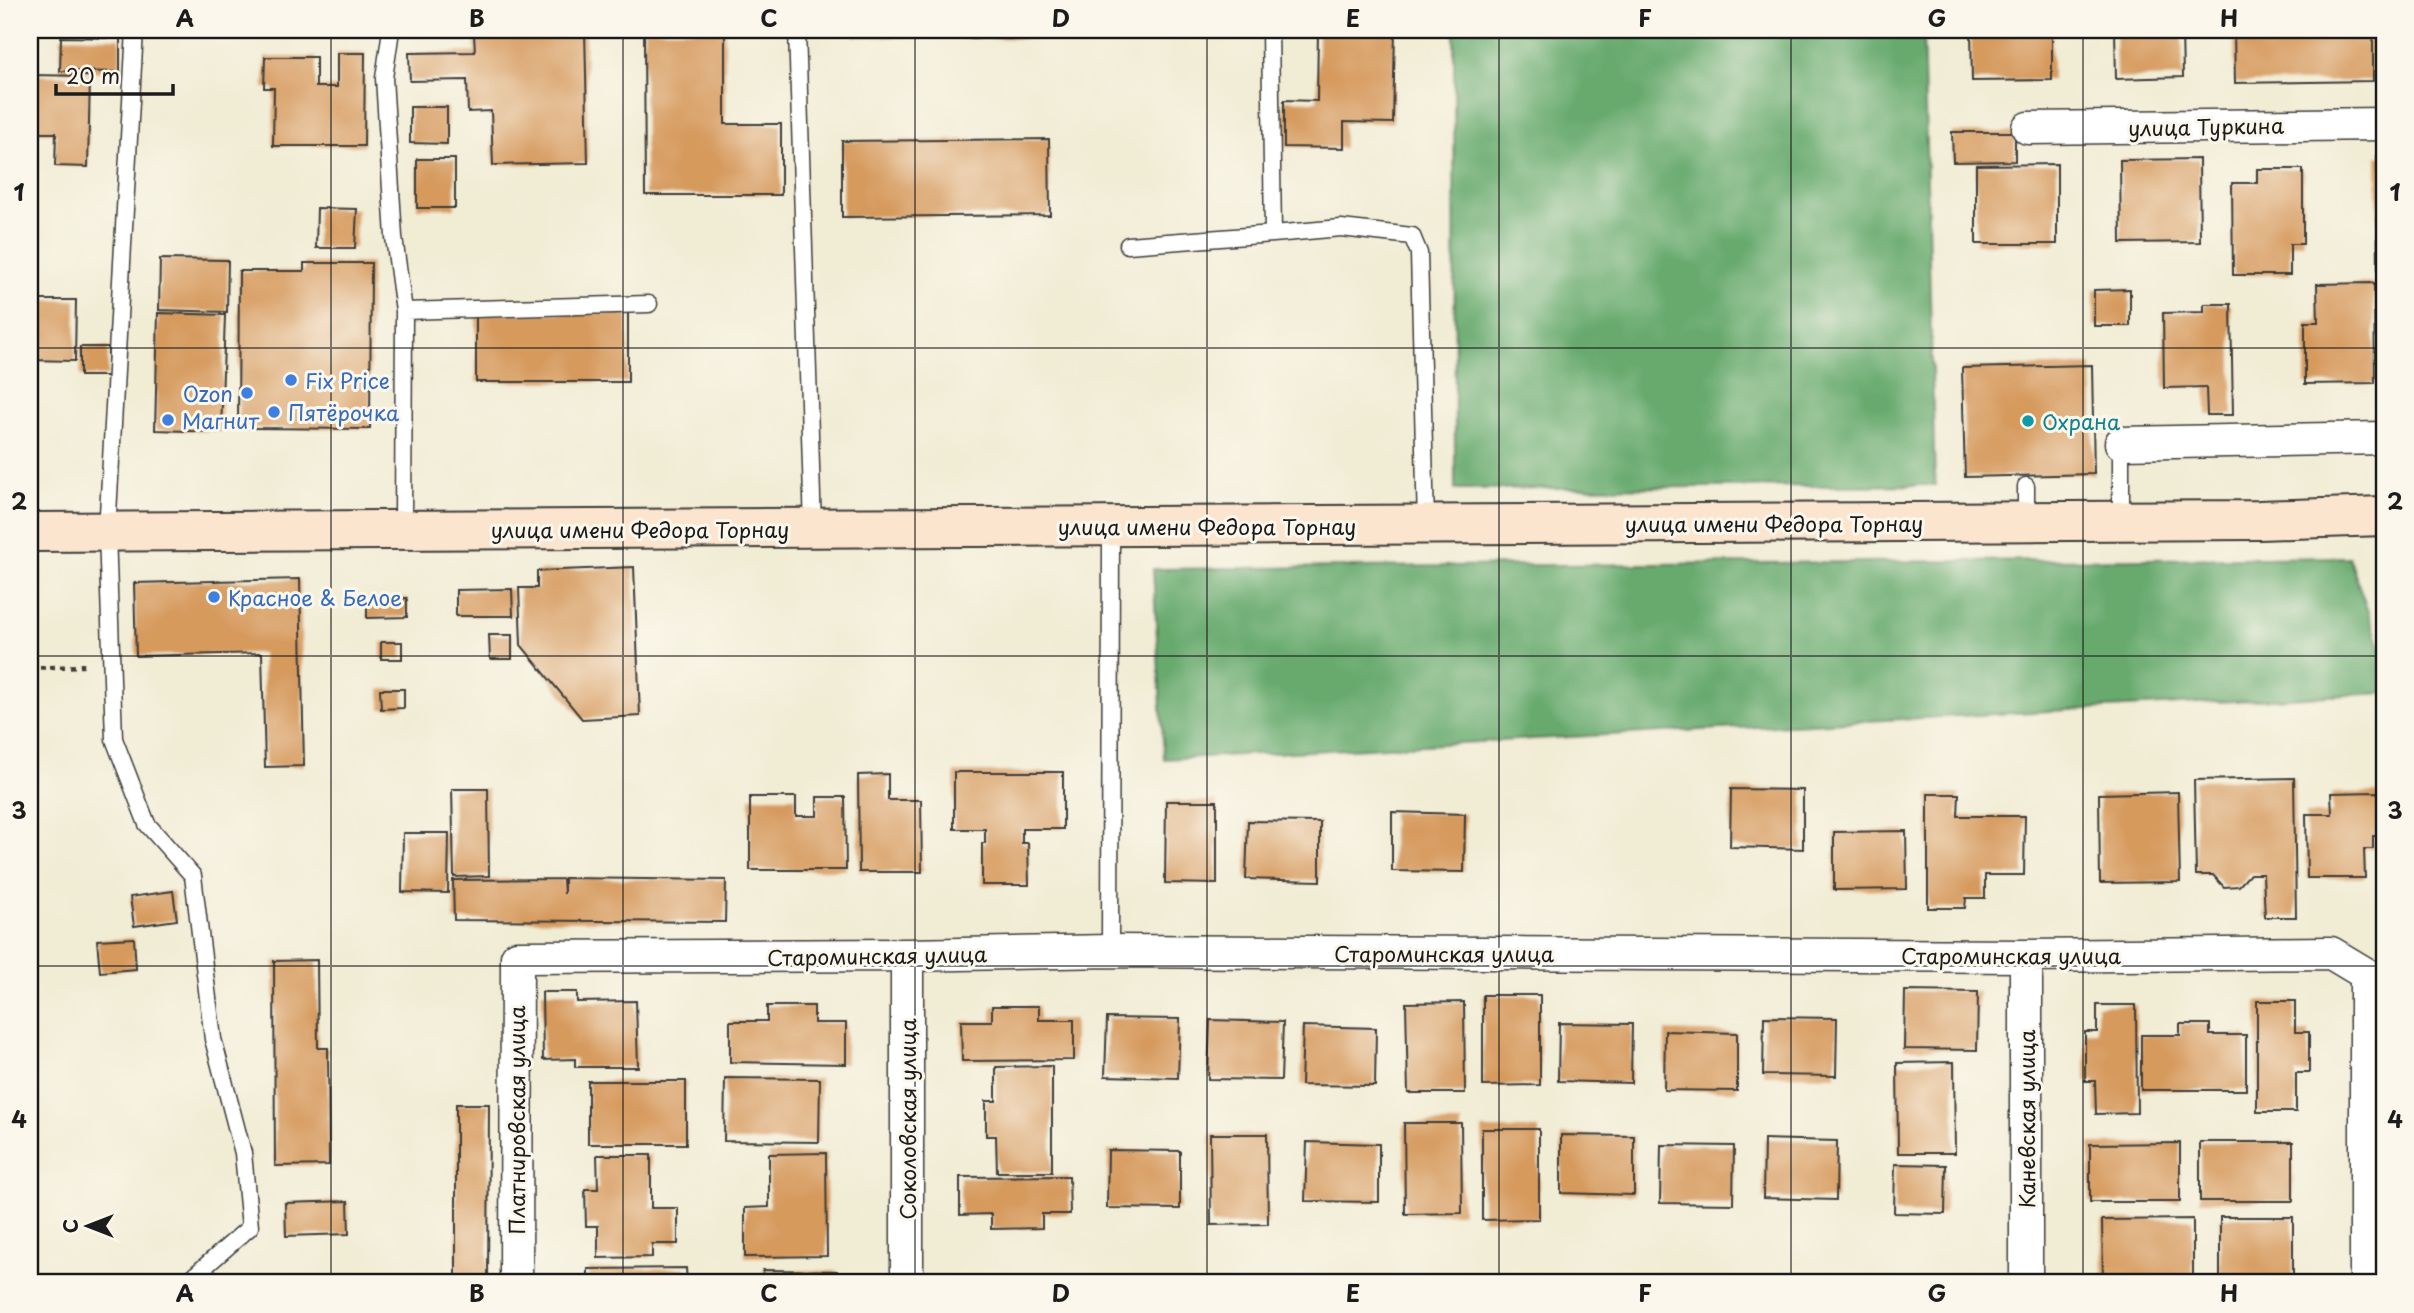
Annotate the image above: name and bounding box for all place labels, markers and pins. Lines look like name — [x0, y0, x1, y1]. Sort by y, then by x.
place label: Fix Price — [305, 364, 390, 396]
marker: Fix Price — [283, 372, 299, 388]
place label: Ozon — [183, 377, 233, 409]
marker: Ozon — [239, 385, 255, 401]
place label: Пятёрочка — [288, 396, 400, 428]
place label: Магнит — [182, 404, 259, 436]
marker: Пятёрочка — [266, 404, 282, 420]
place label: Охрана — [2042, 405, 2121, 437]
marker: Магнит — [160, 412, 176, 428]
marker: Охрана — [2020, 413, 2036, 429]
place label: Красное & Белое — [228, 581, 402, 613]
marker: Красное & Белое — [206, 589, 222, 605]

